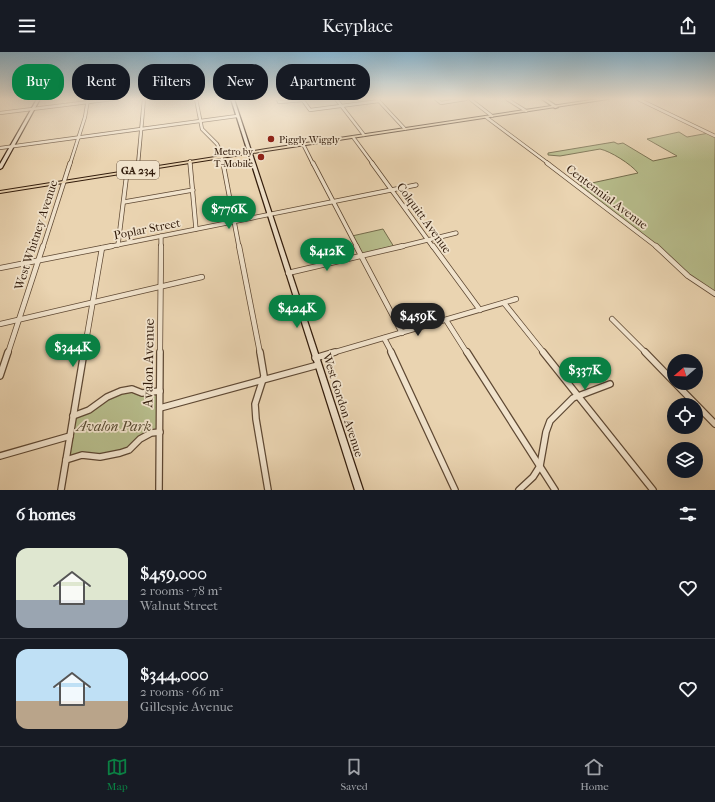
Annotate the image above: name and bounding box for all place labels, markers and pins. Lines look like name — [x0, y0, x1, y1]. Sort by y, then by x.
marker: Piggly Wiggly — [266, 134, 276, 144]
place label: Piggly Wiggly — [279, 134, 341, 146]
place label: Metro by T-Mobile — [214, 146, 254, 170]
marker: Metro by T-Mobile — [256, 152, 266, 162]
pin: $776K — [201, 196, 257, 230]
pin: $412K — [299, 238, 355, 272]
pin: $424K — [269, 295, 325, 329]
pin: $459K — [390, 303, 446, 337]
pin: $344K — [45, 334, 101, 368]
pin: $337K — [557, 357, 613, 391]

